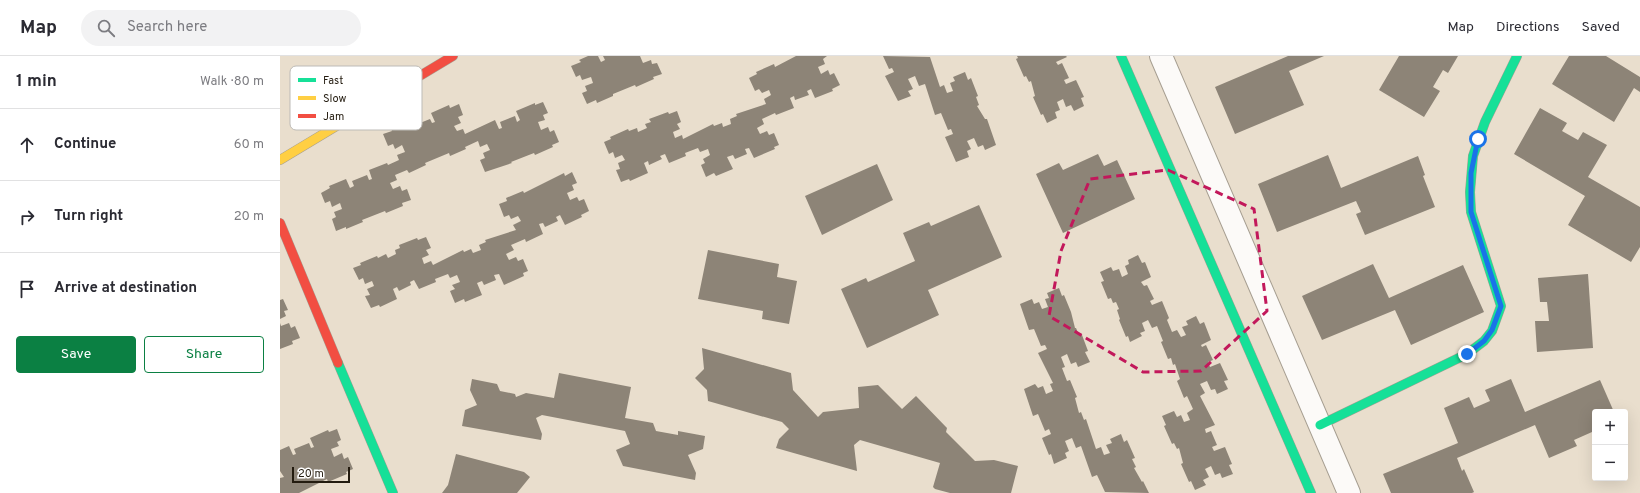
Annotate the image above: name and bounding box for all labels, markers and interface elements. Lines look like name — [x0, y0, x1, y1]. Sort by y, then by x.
search box — [81, 10, 361, 46]
text: Map — [20, 16, 57, 40]
icon: search — [95, 17, 117, 39]
text: Search here — [127, 18, 207, 37]
text: Map — [1448, 19, 1474, 36]
text: Directions — [1496, 19, 1560, 36]
text: Saved — [1582, 19, 1620, 36]
legend — [290, 66, 422, 130]
text: 1 min — [16, 71, 57, 93]
text: Walk · 80 m — [200, 74, 264, 90]
text: Fast — [323, 74, 343, 88]
text: Slow — [323, 92, 346, 106]
text: Jam — [323, 110, 344, 124]
route start — [1469, 130, 1487, 148]
icon: ahead — [16, 134, 38, 156]
text: Continue — [54, 135, 116, 154]
text: 60 m — [234, 137, 264, 153]
icon: right — [16, 206, 38, 228]
text: Turn right — [54, 207, 123, 226]
text: 20 m — [234, 209, 264, 225]
icon: arrive — [16, 278, 38, 300]
text: Arrive at destination — [54, 279, 197, 298]
button: Save — [16, 336, 136, 373]
button: Share — [144, 336, 264, 373]
route end — [1458, 345, 1476, 363]
map controls — [1592, 409, 1628, 481]
button: + — [1592, 409, 1628, 445]
button: − — [1592, 445, 1628, 481]
scale bar — [292, 465, 350, 484]
text: 20 m — [298, 467, 324, 481]

